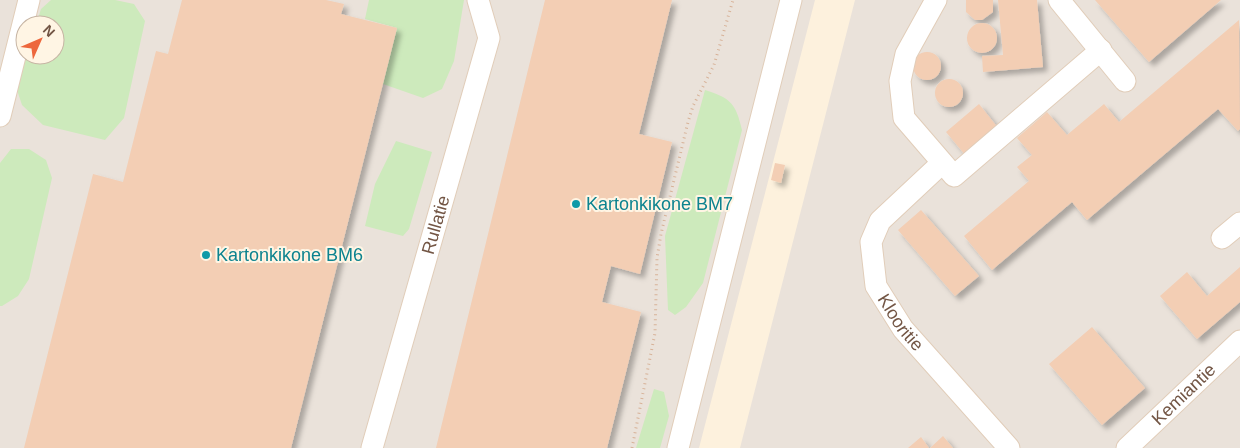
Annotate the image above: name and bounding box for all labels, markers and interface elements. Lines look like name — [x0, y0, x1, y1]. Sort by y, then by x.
north arrow — [15, 15, 65, 65]
text: N — [40, 22, 58, 40]
street label: Rullatie — [418, 193, 454, 257]
place label: Kartonkikone BM7 — [586, 194, 733, 214]
marker: Kartonkikone BM7 — [570, 198, 582, 210]
place label: Kartonkikone BM6 — [216, 245, 363, 265]
marker: Kartonkikone BM6 — [200, 249, 212, 261]
street label: Klooritie — [874, 290, 928, 355]
street label: Kemiantie — [1148, 360, 1220, 429]

